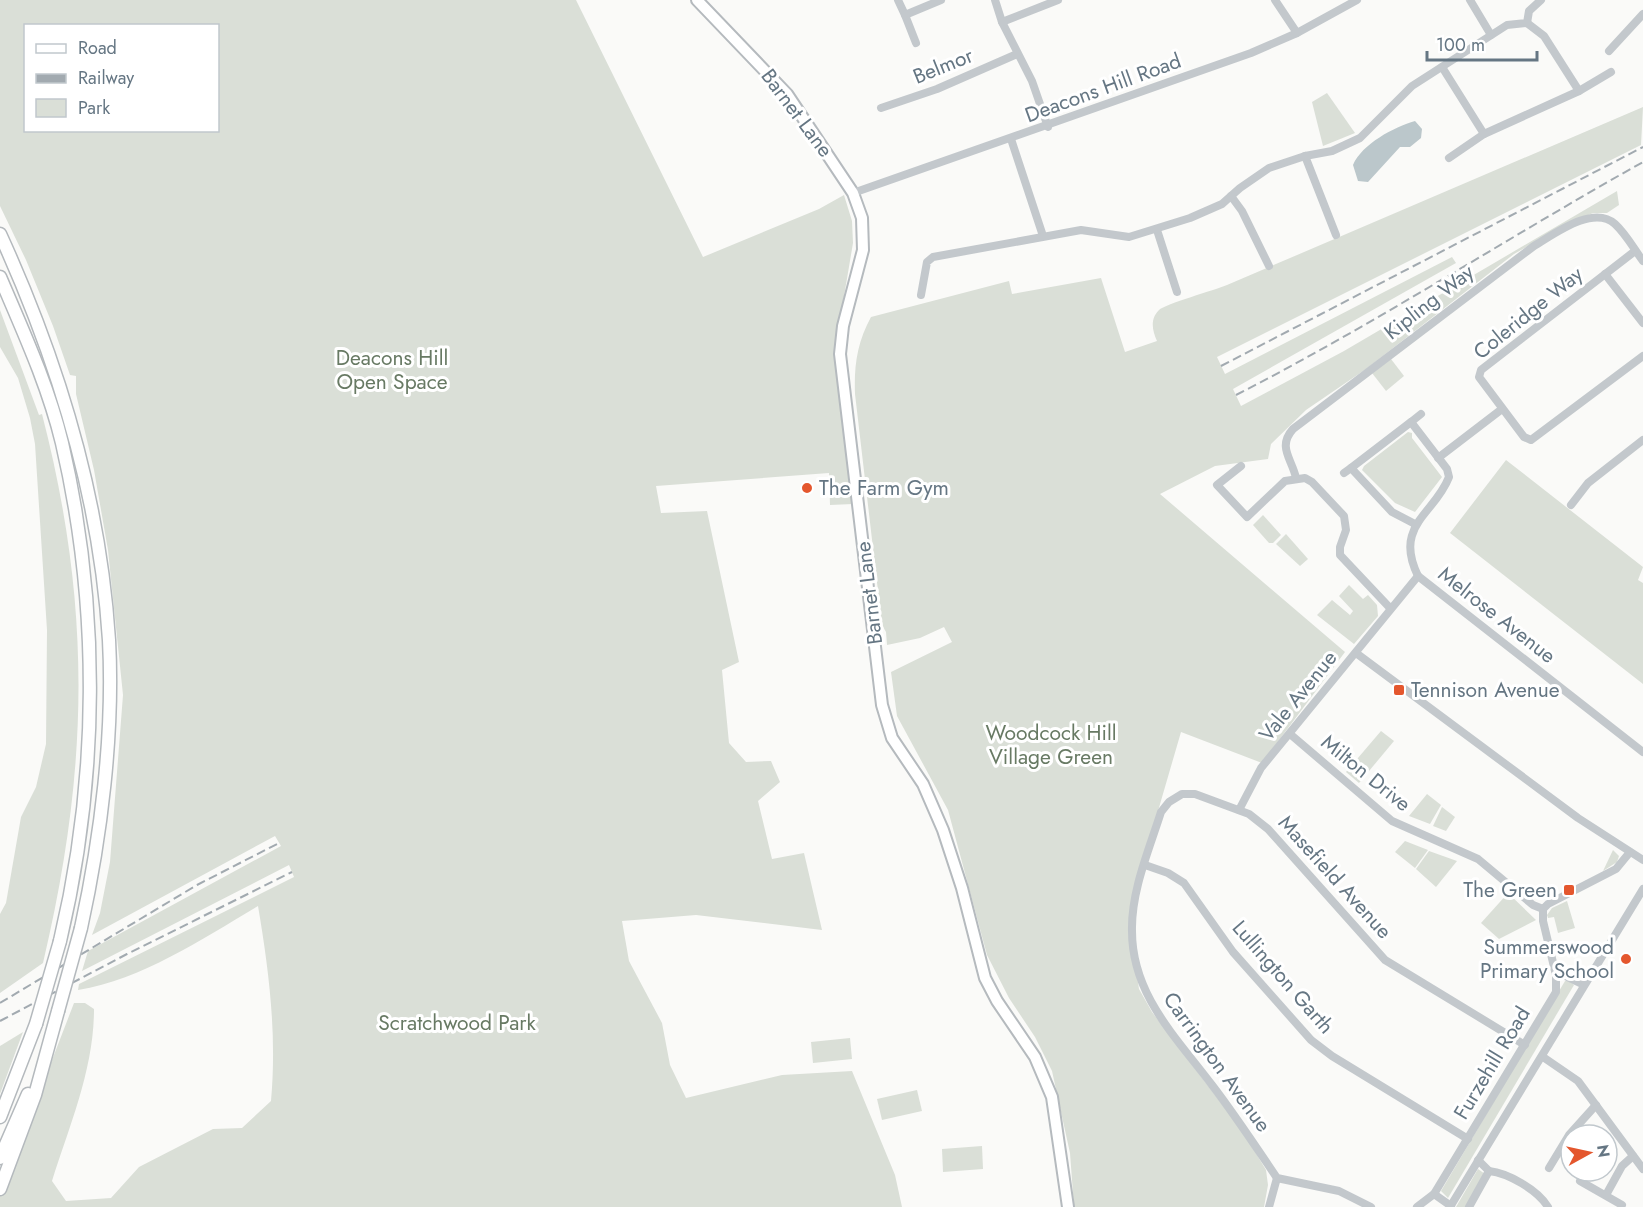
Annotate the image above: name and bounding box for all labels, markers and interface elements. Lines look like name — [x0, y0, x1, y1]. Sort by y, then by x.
legend — [24, 24, 219, 132]
scale bar — [1427, 24, 1536, 62]
text: 100 m — [1436, 32, 1485, 58]
text: Road — [78, 35, 117, 61]
street label: Belmor — [908, 40, 978, 92]
street label: Deacons Hill Road — [1021, 46, 1185, 130]
street label: Barnet Lane — [754, 63, 840, 164]
text: Railway — [78, 65, 134, 91]
text: Park — [78, 95, 110, 121]
street label: Kipling Way — [1378, 257, 1481, 347]
street label: Coleridge Way — [1467, 259, 1590, 367]
park label: Deacons Hill Open Space — [336, 343, 448, 397]
place label: The Farm Gym — [819, 473, 949, 503]
marker: The Farm Gym — [800, 481, 814, 495]
street label: Barnet Lane — [848, 540, 890, 646]
street label: Melrose Avenue — [1432, 559, 1562, 671]
street label: Vale Avenue — [1252, 644, 1344, 748]
place label: Tennison Avenue — [1411, 675, 1560, 705]
marker: Tennison Avenue — [1392, 683, 1406, 697]
park label: Woodcock Hill Village Green — [985, 718, 1117, 772]
street label: Milton Drive — [1315, 727, 1417, 819]
street label: Masefield Avenue — [1271, 809, 1399, 946]
place label: The Green — [1463, 875, 1557, 905]
marker: The Green — [1562, 883, 1576, 897]
street label: Lullington Garth — [1225, 914, 1341, 1040]
place label: Summerswood Primary School — [1480, 932, 1614, 986]
marker: Summerswood Primary School — [1619, 952, 1633, 966]
street label: Carrington Avenue — [1156, 986, 1278, 1138]
street label: Furzehill Road — [1446, 1001, 1538, 1125]
park label: Scratchwood Park — [378, 1008, 536, 1038]
north arrow — [1559, 1123, 1619, 1183]
text: N — [1591, 1143, 1616, 1159]

